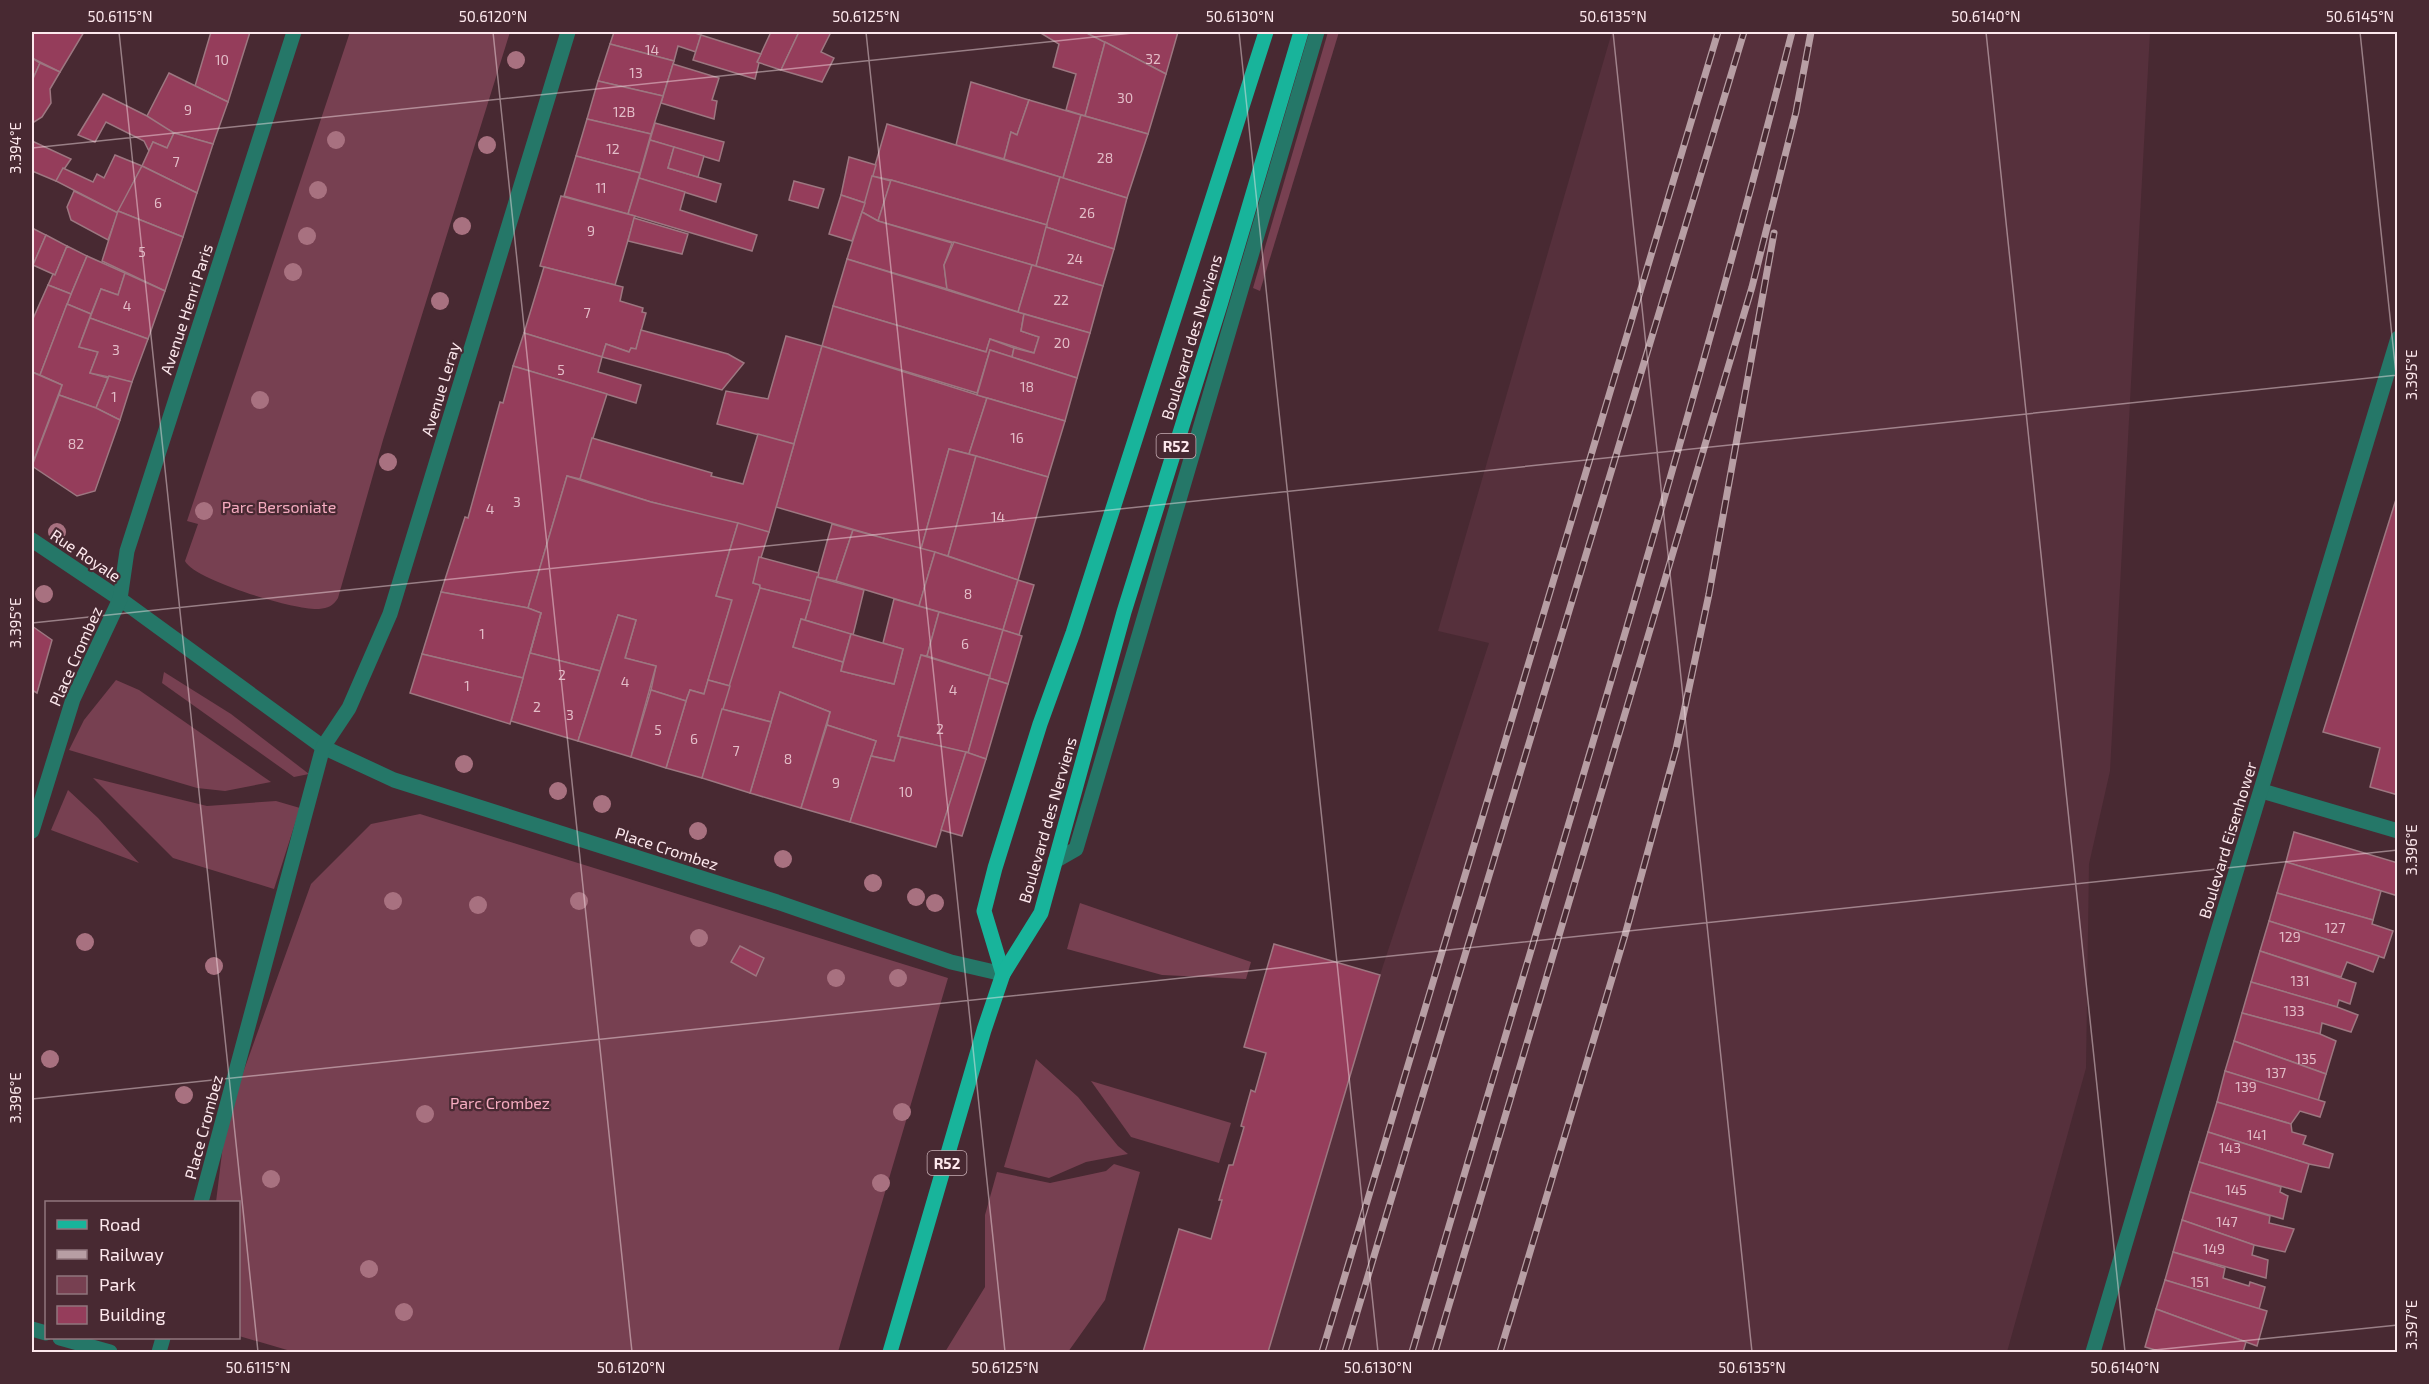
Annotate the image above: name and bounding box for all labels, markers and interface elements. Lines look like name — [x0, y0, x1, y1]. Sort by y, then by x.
text: 50.6115°N — [87, 7, 153, 25]
text: 50.6120°N — [459, 7, 527, 25]
text: 50.6125°N — [832, 7, 900, 25]
text: 50.6130°N — [1206, 7, 1274, 25]
text: 50.6135°N — [1579, 7, 1647, 25]
text: 50.6140°N — [1951, 7, 2021, 25]
text: 50.6145°N — [2326, 7, 2394, 25]
house number: 14 — [645, 41, 659, 58]
house number: 32 — [1145, 50, 1161, 67]
house number: 10 — [215, 51, 229, 68]
house number: 13 — [629, 64, 643, 81]
house number: 30 — [1117, 89, 1133, 106]
house number: 9 — [184, 101, 192, 118]
house number: 12B — [613, 103, 635, 120]
text: 3.394°E — [6, 122, 24, 174]
house number: 12 — [606, 140, 620, 157]
house number: 28 — [1097, 149, 1113, 166]
house number: 7 — [172, 153, 180, 170]
house number: 11 — [595, 179, 607, 196]
house number: 6 — [154, 194, 162, 211]
house number: 26 — [1079, 204, 1095, 221]
house number: 9 — [587, 222, 595, 239]
street label: Avenue Henri Paris — [156, 241, 216, 377]
house number: 5 — [138, 243, 146, 260]
house number: 24 — [1067, 250, 1083, 267]
street label: Boulevard des Nerviens — [1157, 252, 1225, 422]
house number: 22 — [1053, 291, 1069, 308]
house number: 4 — [123, 297, 131, 314]
house number: 7 — [583, 304, 591, 321]
house number: 20 — [1054, 334, 1070, 351]
street label: Avenue Leray — [417, 339, 464, 438]
house number: 3 — [112, 341, 120, 358]
text: 3.395°E — [2402, 350, 2420, 400]
house number: 5 — [557, 361, 565, 378]
house number: 18 — [1020, 378, 1034, 395]
house number: 1 — [111, 388, 117, 405]
house number: 16 — [1010, 429, 1024, 446]
road number: R52 — [1156, 434, 1196, 458]
house number: 82 — [68, 435, 84, 452]
house number: 3 — [513, 493, 521, 510]
park label: Parc Bersoniate — [222, 497, 336, 516]
house number: 4 — [486, 500, 494, 517]
house number: 14 — [991, 508, 1005, 525]
street label: Rue Royale — [47, 525, 125, 585]
house number: 8 — [964, 585, 972, 602]
text: 3.395°E — [6, 598, 24, 648]
street label: Place Crombez — [45, 603, 105, 709]
house number: 1 — [479, 625, 485, 642]
house number: 6 — [961, 635, 969, 652]
house number: 2 — [558, 666, 566, 683]
house number: 4 — [621, 673, 629, 690]
house number: 1 — [464, 677, 470, 694]
house number: 4 — [949, 681, 957, 698]
house number: 2 — [533, 698, 541, 715]
house number: 3 — [566, 706, 574, 723]
house number: 2 — [936, 720, 944, 737]
house number: 5 — [654, 721, 662, 738]
house number: 6 — [690, 730, 698, 747]
street label: Boulevard des Nerviens — [1014, 735, 1080, 905]
house number: 7 — [732, 742, 740, 759]
house number: 8 — [784, 750, 792, 767]
street label: Boulevard Eisenhower — [2194, 759, 2260, 921]
house number: 9 — [832, 774, 840, 791]
house number: 10 — [899, 783, 913, 800]
street label: Place Crombez — [613, 822, 721, 874]
text: 3.396°E — [2402, 824, 2420, 876]
house number: 127 — [2325, 919, 2345, 936]
house number: 129 — [2279, 928, 2301, 945]
house number: 131 — [2291, 972, 2309, 989]
house number: 133 — [2283, 1002, 2305, 1019]
house number: 135 — [2296, 1050, 2316, 1067]
house number: 137 — [2266, 1064, 2286, 1081]
text: 3.396°E — [6, 1072, 24, 1124]
street label: Place Crombez — [180, 1073, 226, 1181]
house number: 139 — [2235, 1078, 2257, 1095]
park label: Parc Crombez — [450, 1093, 550, 1112]
house number: 141 — [2247, 1126, 2267, 1143]
house number: 143 — [2219, 1139, 2241, 1156]
road number: R52 — [928, 1151, 966, 1175]
house number: 145 — [2225, 1181, 2247, 1198]
legend — [45, 1201, 240, 1339]
text: Road — [99, 1213, 140, 1235]
house number: 147 — [2216, 1213, 2238, 1230]
house number: 149 — [2203, 1240, 2225, 1257]
text: Railway — [99, 1243, 164, 1265]
text: Park — [99, 1273, 136, 1295]
house number: 151 — [2191, 1273, 2209, 1290]
text: 3.397°E — [2402, 1300, 2420, 1350]
text: Building — [99, 1303, 166, 1325]
text: 50.6115°N — [225, 1358, 291, 1376]
text: 50.6120°N — [597, 1358, 665, 1376]
text: 50.6125°N — [971, 1358, 1039, 1376]
text: 50.6130°N — [1344, 1358, 1412, 1376]
text: 50.6135°N — [1718, 1358, 1786, 1376]
text: 50.6140°N — [2090, 1358, 2160, 1376]

